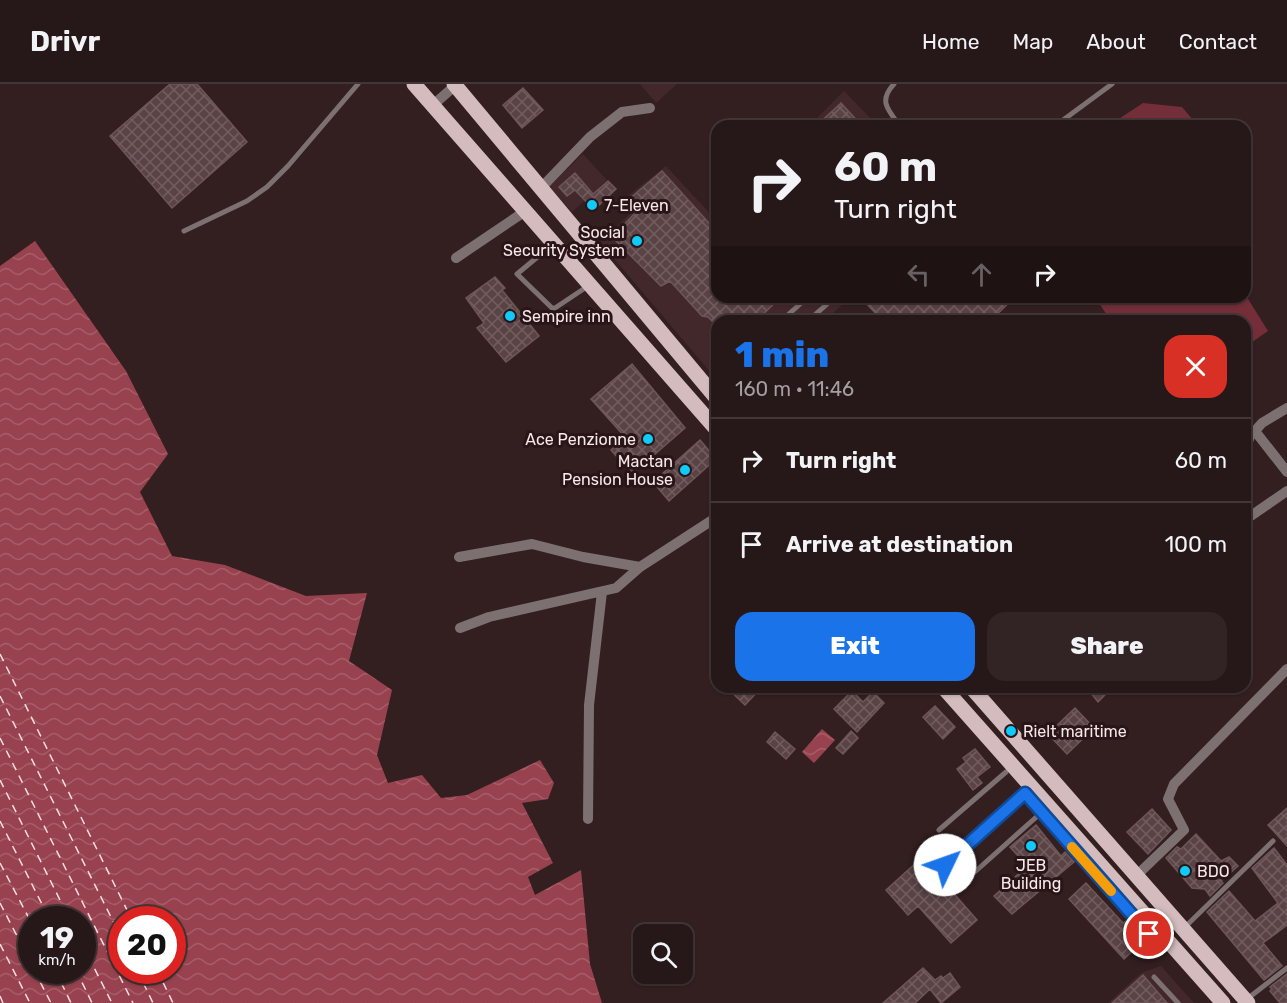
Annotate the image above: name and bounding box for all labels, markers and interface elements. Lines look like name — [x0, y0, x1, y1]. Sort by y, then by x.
text: Drivr — [30, 25, 100, 58]
text: Home — [922, 29, 979, 54]
text: Map — [1012, 29, 1053, 54]
text: About — [1086, 29, 1146, 54]
text: Contact — [1179, 29, 1257, 54]
text: 60 m — [834, 142, 937, 192]
icon: right — [735, 144, 813, 222]
text: Turn right — [834, 193, 957, 225]
place label: 7-Eleven — [604, 196, 669, 215]
marker: 7-Eleven — [585, 198, 599, 212]
place label: Social Security System — [503, 223, 625, 260]
marker: Social Security System — [630, 234, 644, 248]
icon: left — [902, 258, 935, 291]
icon: ahead — [965, 258, 998, 291]
icon: right — [1028, 258, 1061, 291]
place label: Sempire inn — [522, 307, 611, 326]
marker: Sempire inn — [503, 309, 517, 323]
text: 1 min — [735, 333, 829, 376]
button: close — [1164, 335, 1227, 398]
text: 160 m · 11:46 — [735, 377, 854, 401]
place label: Ace Penzionne — [525, 430, 636, 449]
marker: Ace Penzionne — [641, 432, 655, 446]
icon: right — [735, 444, 768, 477]
text: Turn right — [786, 447, 896, 474]
text: 60 m — [1175, 447, 1227, 474]
place label: Mactan Pension House — [562, 452, 673, 489]
marker: Mactan Pension House — [678, 463, 692, 477]
icon: arrive — [735, 528, 768, 561]
text: Arrive at destination — [786, 531, 1013, 558]
text: 100 m — [1165, 531, 1227, 558]
button: Exit — [735, 612, 975, 681]
button: Share — [987, 612, 1227, 681]
place label: Rielt maritime — [1023, 722, 1127, 741]
marker: Rielt maritime — [1004, 724, 1018, 738]
position arrow — [913, 833, 977, 897]
marker: JEB Building — [1024, 839, 1038, 853]
place label: JEB Building — [1001, 856, 1061, 893]
place label: BDO — [1197, 862, 1230, 881]
marker: BDO — [1178, 864, 1192, 878]
speed limit sign: 20 — [108, 906, 186, 984]
pin — [1123, 908, 1174, 959]
icon: arrive — [1132, 917, 1165, 950]
text: 19 — [40, 920, 74, 956]
map controls — [633, 924, 693, 984]
button: search — [633, 924, 693, 984]
text: km/h — [38, 951, 76, 969]

